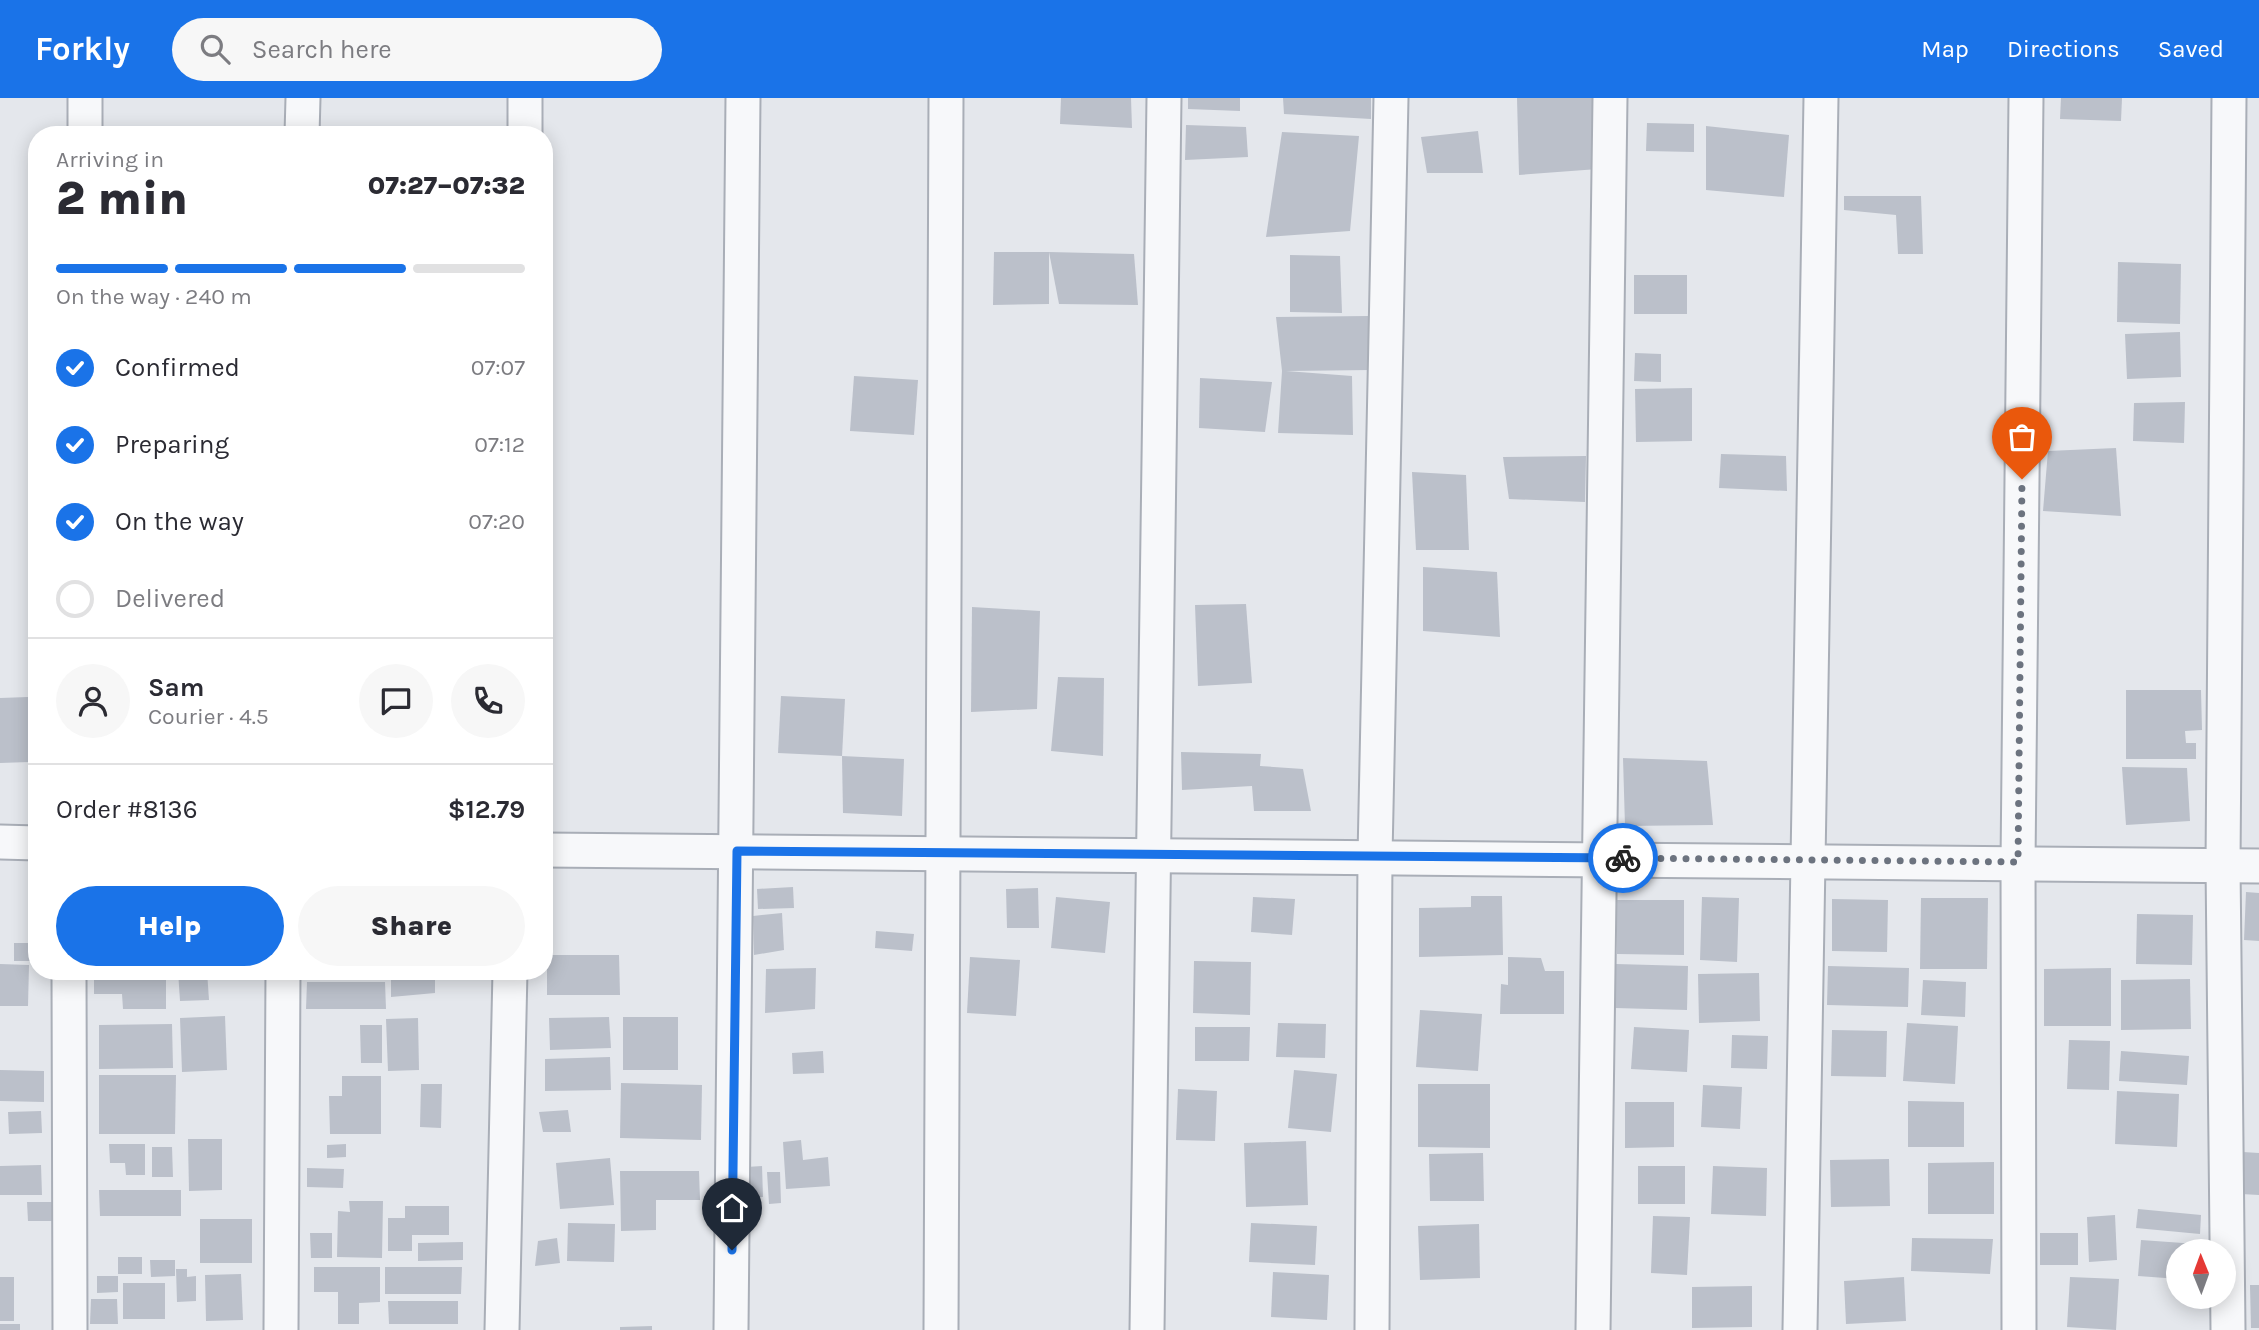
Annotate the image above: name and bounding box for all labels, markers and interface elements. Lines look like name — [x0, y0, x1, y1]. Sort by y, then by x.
search box — [172, 18, 662, 81]
text: Forkly — [35, 30, 130, 68]
icon: search — [196, 30, 234, 68]
text: Search here — [252, 34, 392, 65]
text: Map — [1921, 35, 1969, 63]
text: Directions — [2007, 35, 2120, 63]
text: Saved — [2158, 35, 2224, 63]
text: Arriving in — [56, 146, 164, 173]
text: 07:27–07:32 — [368, 170, 525, 201]
text: 2 min — [56, 172, 188, 226]
text: On the way · 240 m — [56, 283, 252, 310]
icon: check — [56, 349, 94, 387]
text: Confirmed — [115, 352, 240, 383]
text: 07:07 — [471, 354, 525, 381]
pin — [1992, 407, 2052, 479]
icon: bag — [2003, 418, 2041, 456]
icon: check — [56, 426, 94, 464]
text: Preparing — [115, 429, 229, 460]
text: 07:12 — [474, 431, 525, 458]
icon: check — [56, 503, 94, 541]
text: On the way — [115, 506, 244, 537]
text: 07:20 — [468, 508, 525, 535]
text: Delivered — [115, 583, 225, 614]
button: person — [56, 664, 130, 738]
button: chat — [359, 664, 433, 738]
button: phone — [451, 664, 525, 738]
text: Sam — [148, 672, 204, 703]
text: Courier · 4.5 — [148, 703, 269, 730]
text: Order #8136 — [56, 794, 198, 825]
text: $12.79 — [448, 794, 525, 825]
courier — [1588, 823, 1658, 893]
icon: bike — [1604, 839, 1642, 877]
button: Help — [56, 886, 284, 966]
button: Share — [298, 886, 525, 966]
pin — [702, 1178, 762, 1250]
icon: home — [713, 1189, 751, 1227]
north arrow — [2166, 1239, 2236, 1309]
map controls — [2166, 1239, 2236, 1309]

